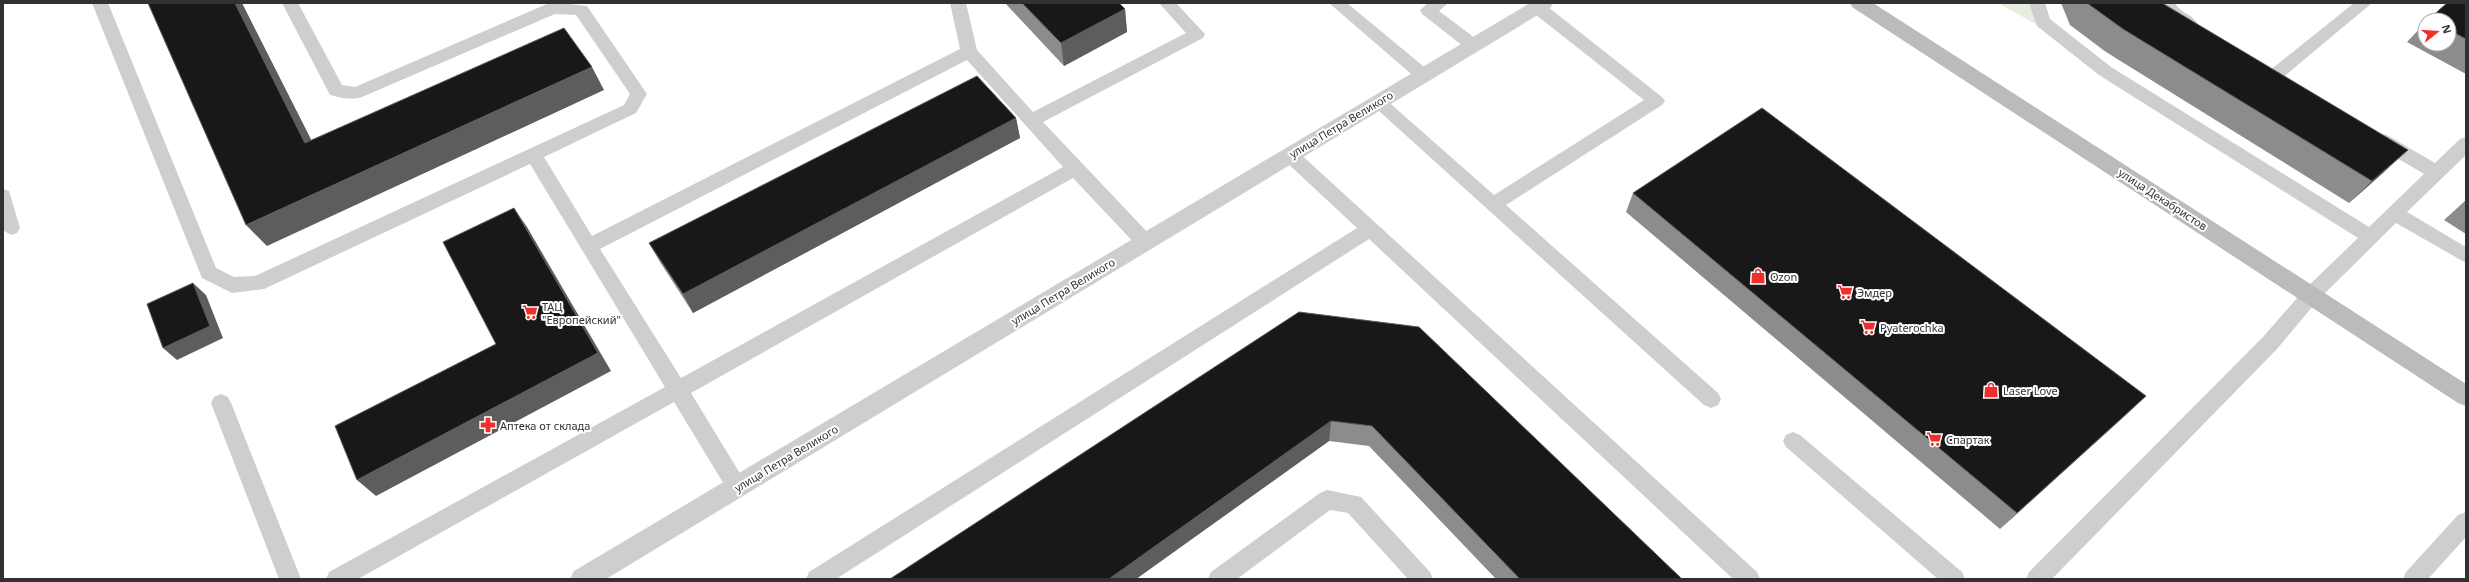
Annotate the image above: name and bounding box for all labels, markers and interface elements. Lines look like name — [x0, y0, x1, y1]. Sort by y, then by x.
north arrow — [2417, 12, 2457, 52]
text: N — [2439, 22, 2456, 35]
street label: улица Петра Великого — [1286, 87, 1396, 161]
street label: улица Декабристов — [2116, 165, 2210, 233]
street label: улица Петра Великого — [1008, 254, 1118, 328]
shop icon: Ozon — [1749, 267, 1767, 285]
place label: Ozon — [1770, 269, 1797, 284]
supermarket icon: Эмдер — [1836, 283, 1854, 301]
place label: Эмдер — [1857, 285, 1892, 300]
place label: ТАЦ "Европейский" — [542, 299, 621, 327]
supermarket icon: ТАЦ "Европейский" — [521, 303, 539, 321]
supermarket icon: Pyaterochka — [1859, 318, 1877, 336]
place label: Pyaterochka — [1880, 320, 1944, 335]
shop icon: Laser Love — [1982, 381, 2000, 399]
place label: Laser Love — [2003, 383, 2058, 398]
pharmacy icon: Аптека от склада — [479, 416, 497, 434]
place label: Аптека от склада — [500, 418, 590, 433]
street label: улица Петра Великого — [731, 421, 841, 495]
supermarket icon: Спартак — [1925, 430, 1943, 448]
place label: Спартак — [1946, 432, 1990, 447]

